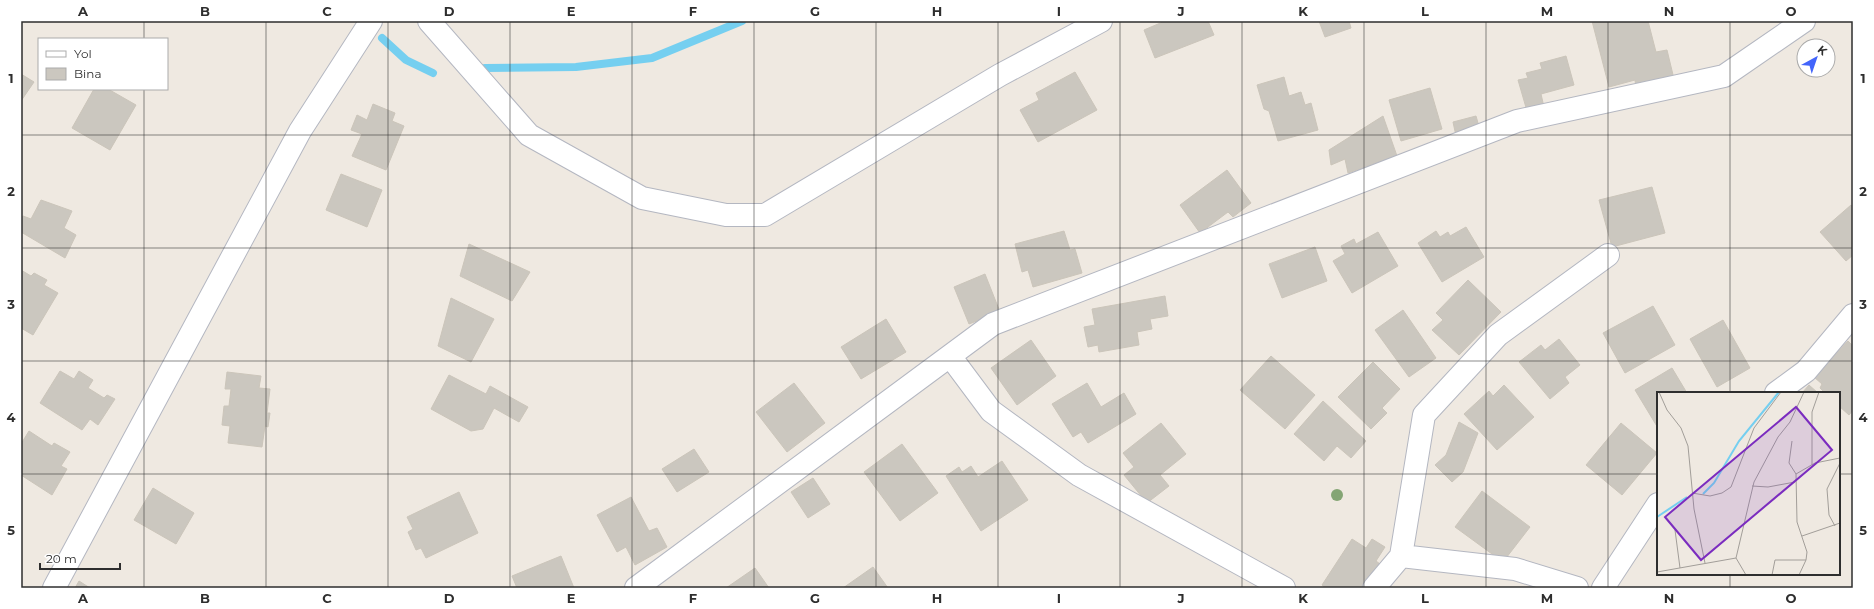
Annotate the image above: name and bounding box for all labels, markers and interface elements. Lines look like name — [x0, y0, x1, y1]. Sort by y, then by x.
text: A — [77, 3, 89, 19]
text: B — [200, 3, 210, 19]
text: C — [322, 3, 332, 19]
text: D — [444, 3, 455, 19]
text: E — [567, 3, 576, 19]
text: F — [689, 3, 697, 19]
text: G — [810, 3, 820, 19]
text: H — [932, 3, 942, 19]
text: I — [1057, 3, 1061, 19]
text: J — [1176, 3, 1185, 19]
text: K — [1298, 3, 1308, 19]
text: L — [1421, 3, 1429, 19]
text: M — [1541, 3, 1553, 19]
text: N — [1664, 3, 1674, 19]
text: O — [1786, 3, 1797, 19]
legend — [38, 38, 168, 90]
north arrow — [1796, 38, 1836, 78]
text: K — [1815, 42, 1831, 59]
text: Yol — [74, 46, 92, 61]
text: Bina — [74, 66, 101, 81]
text: 1 — [8, 70, 14, 86]
text: 1 — [1860, 70, 1866, 86]
text: 2 — [7, 183, 15, 199]
text: 2 — [1859, 183, 1867, 199]
text: 3 — [6, 296, 15, 312]
text: 3 — [1858, 296, 1867, 312]
inset map — [1657, 392, 1840, 575]
text: 4 — [7, 409, 16, 425]
text: 4 — [1859, 409, 1868, 425]
text: 5 — [7, 522, 15, 538]
text: 5 — [1859, 522, 1867, 538]
scale bar — [40, 545, 120, 571]
text: 20 m — [46, 551, 77, 566]
text: A — [77, 590, 89, 606]
text: B — [200, 590, 210, 606]
text: C — [322, 590, 332, 606]
text: D — [444, 590, 455, 606]
text: E — [567, 590, 576, 606]
text: F — [689, 590, 697, 606]
text: G — [810, 590, 820, 606]
text: H — [932, 590, 942, 606]
text: I — [1057, 590, 1061, 606]
text: J — [1176, 590, 1185, 606]
text: K — [1298, 590, 1308, 606]
text: L — [1421, 590, 1429, 606]
text: M — [1541, 590, 1553, 606]
text: N — [1664, 590, 1674, 606]
text: O — [1786, 590, 1797, 606]

